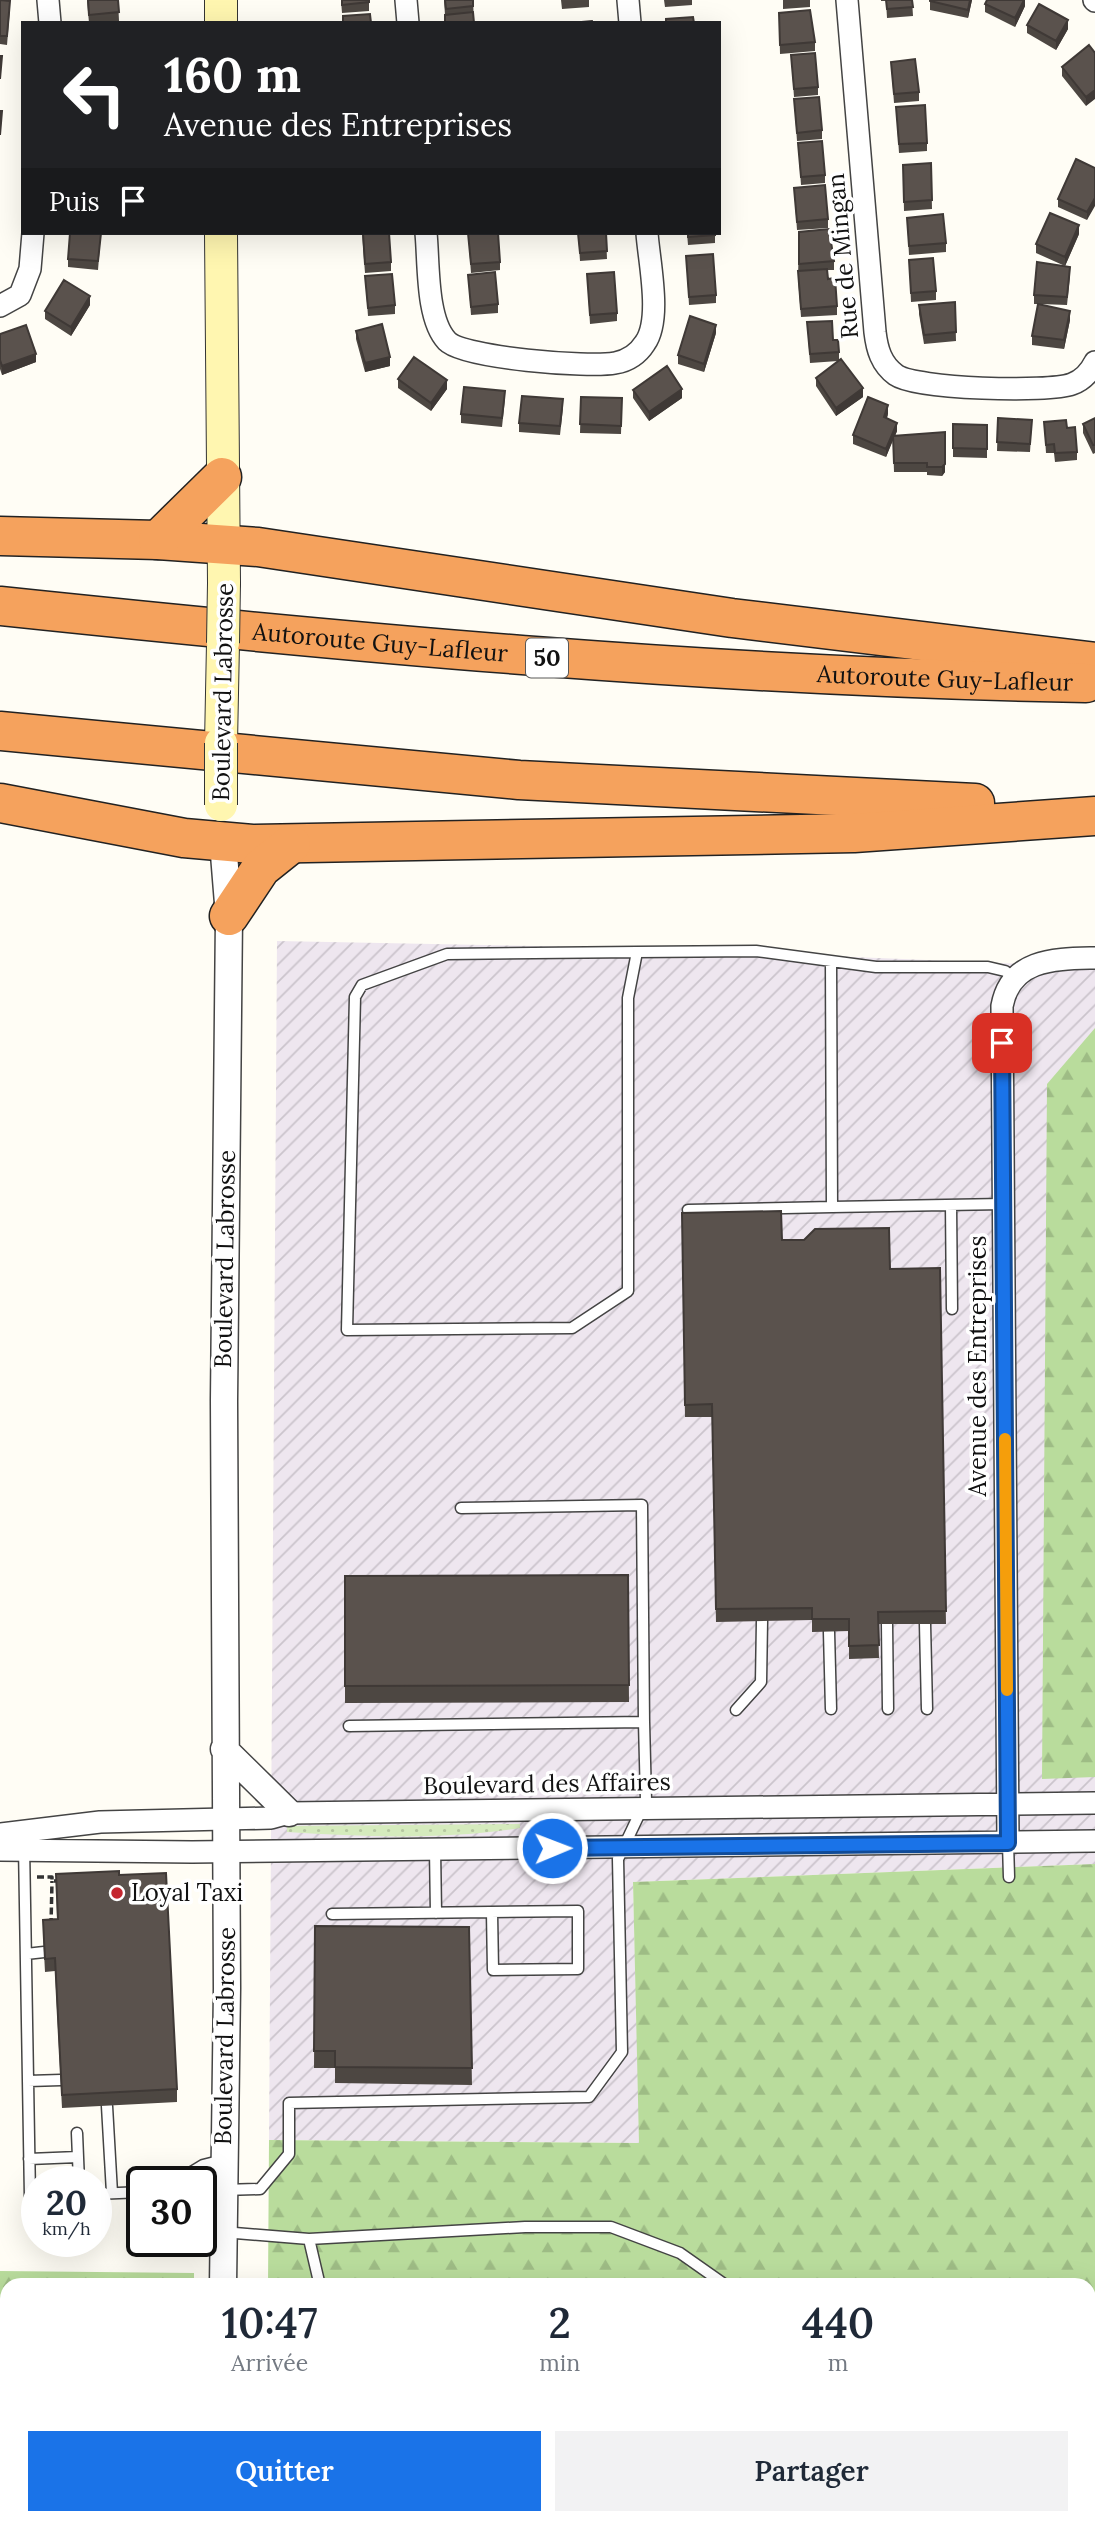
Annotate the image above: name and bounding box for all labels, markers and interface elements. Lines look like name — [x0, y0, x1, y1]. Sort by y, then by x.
text: 160 m — [164, 43, 301, 105]
icon: left — [49, 49, 140, 140]
text: Avenue des Entreprises — [164, 104, 512, 145]
street label: Rue de Mingan — [820, 172, 865, 340]
icon: arrive — [114, 182, 152, 220]
text: Puis — [49, 185, 100, 218]
street label: Boulevard Labrosse — [205, 583, 240, 801]
street label: Autoroute Guy-Lafleur — [250, 615, 510, 669]
road number: 50 — [526, 638, 568, 678]
street label: Autoroute Guy-Lafleur — [815, 658, 1074, 698]
pin — [972, 1013, 1032, 1073]
icon: arrive — [983, 1024, 1021, 1062]
street label: Boulevard Labrosse — [207, 1150, 242, 1368]
street label: Avenue des Entreprises — [962, 1235, 993, 1498]
street label: Boulevard des Affaires — [423, 1766, 671, 1801]
position arrow — [515, 1811, 589, 1885]
place label: Loyal Taxi — [131, 1877, 243, 1908]
marker: Loyal Taxi — [109, 1885, 125, 1901]
street label: Boulevard Labrosse — [207, 1927, 242, 2145]
speed limit sign: 30 — [126, 2166, 217, 2257]
text: 20 — [46, 2180, 87, 2225]
text: km/h — [42, 2217, 91, 2240]
text: 10:47 — [222, 2296, 318, 2350]
text: 2 — [548, 2296, 571, 2350]
text: 440 — [802, 2296, 874, 2350]
text: Arrivée — [231, 2348, 308, 2377]
text: min — [539, 2348, 580, 2377]
text: m — [828, 2348, 848, 2377]
button: Quitter — [28, 2431, 541, 2511]
button: Partager — [555, 2431, 1068, 2511]

